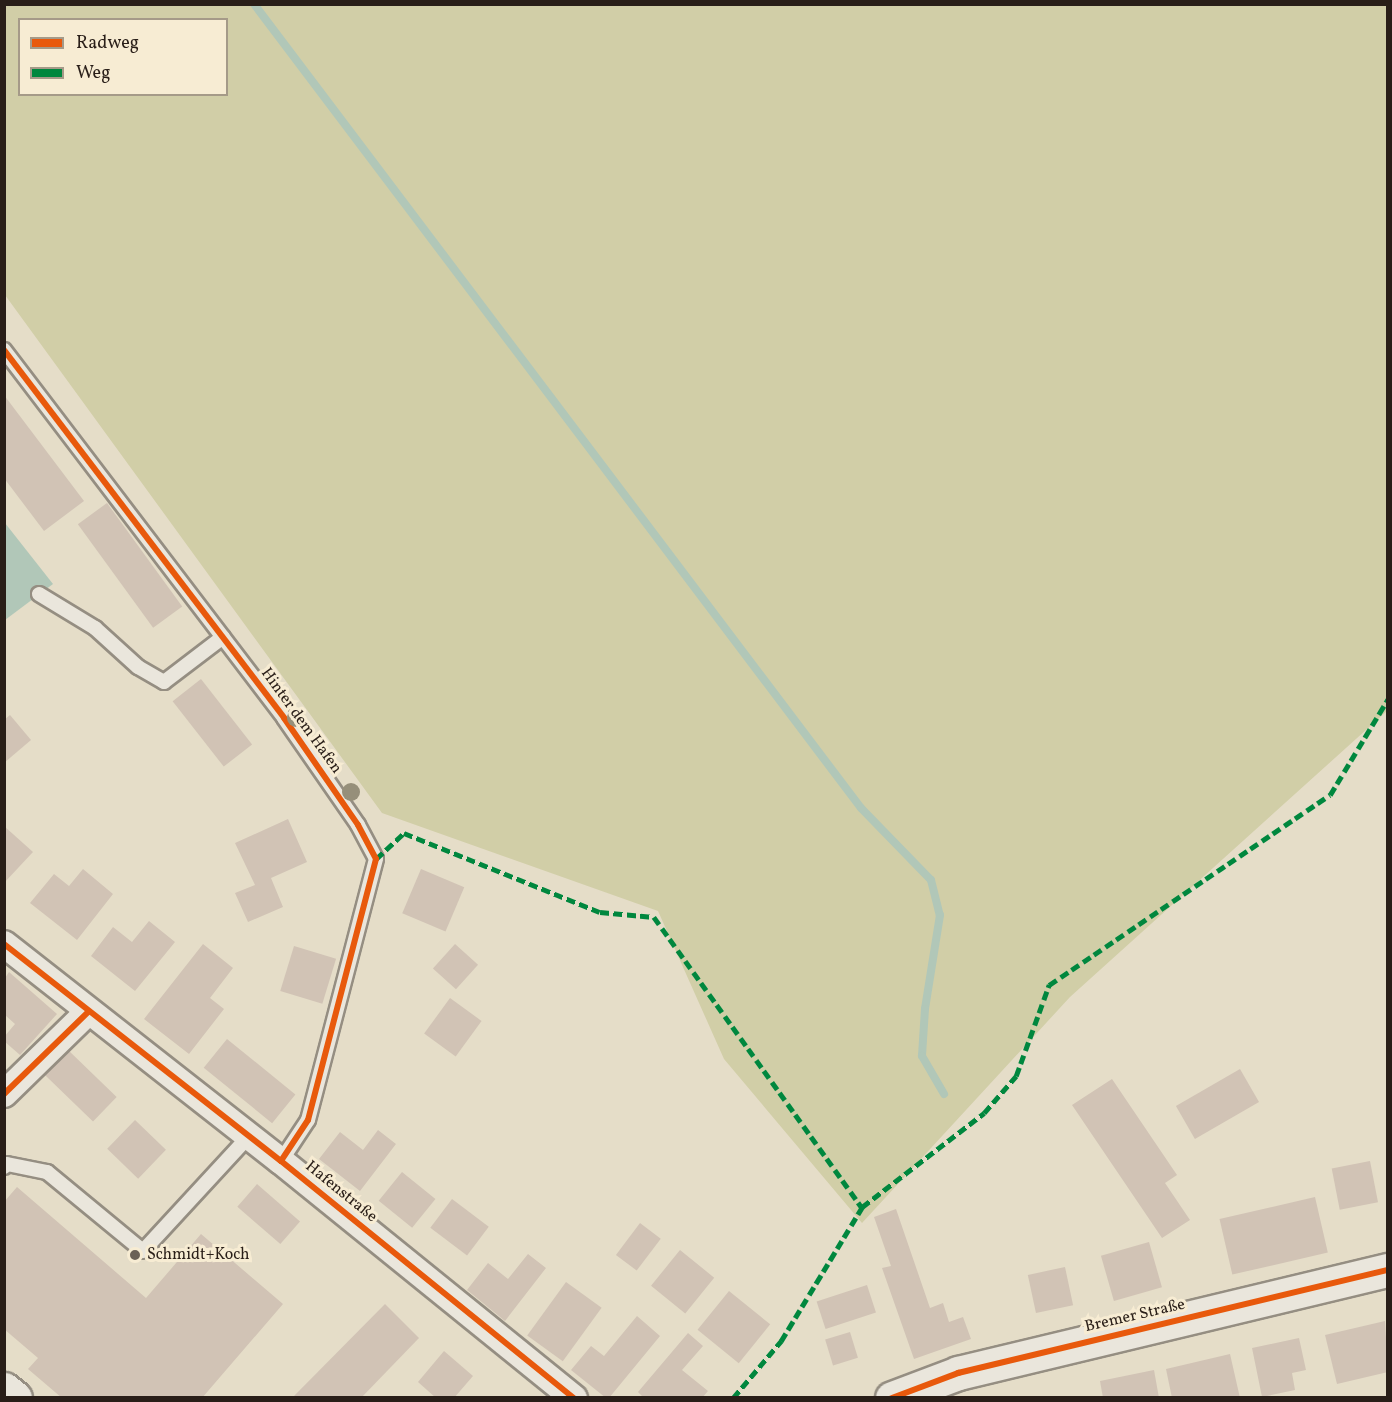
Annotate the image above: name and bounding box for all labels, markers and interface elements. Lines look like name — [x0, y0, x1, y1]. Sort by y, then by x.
legend — [18, 18, 228, 96]
text: Radweg — [76, 31, 139, 56]
text: Weg — [76, 61, 110, 86]
street label: Hinter dem Hafen — [256, 664, 346, 778]
street label: Hafenstraße — [301, 1157, 381, 1227]
place label: Schmidt+Koch — [147, 1245, 250, 1265]
marker: Schmidt+Koch — [128, 1248, 142, 1262]
street label: Bremer Straße — [1083, 1295, 1187, 1337]

